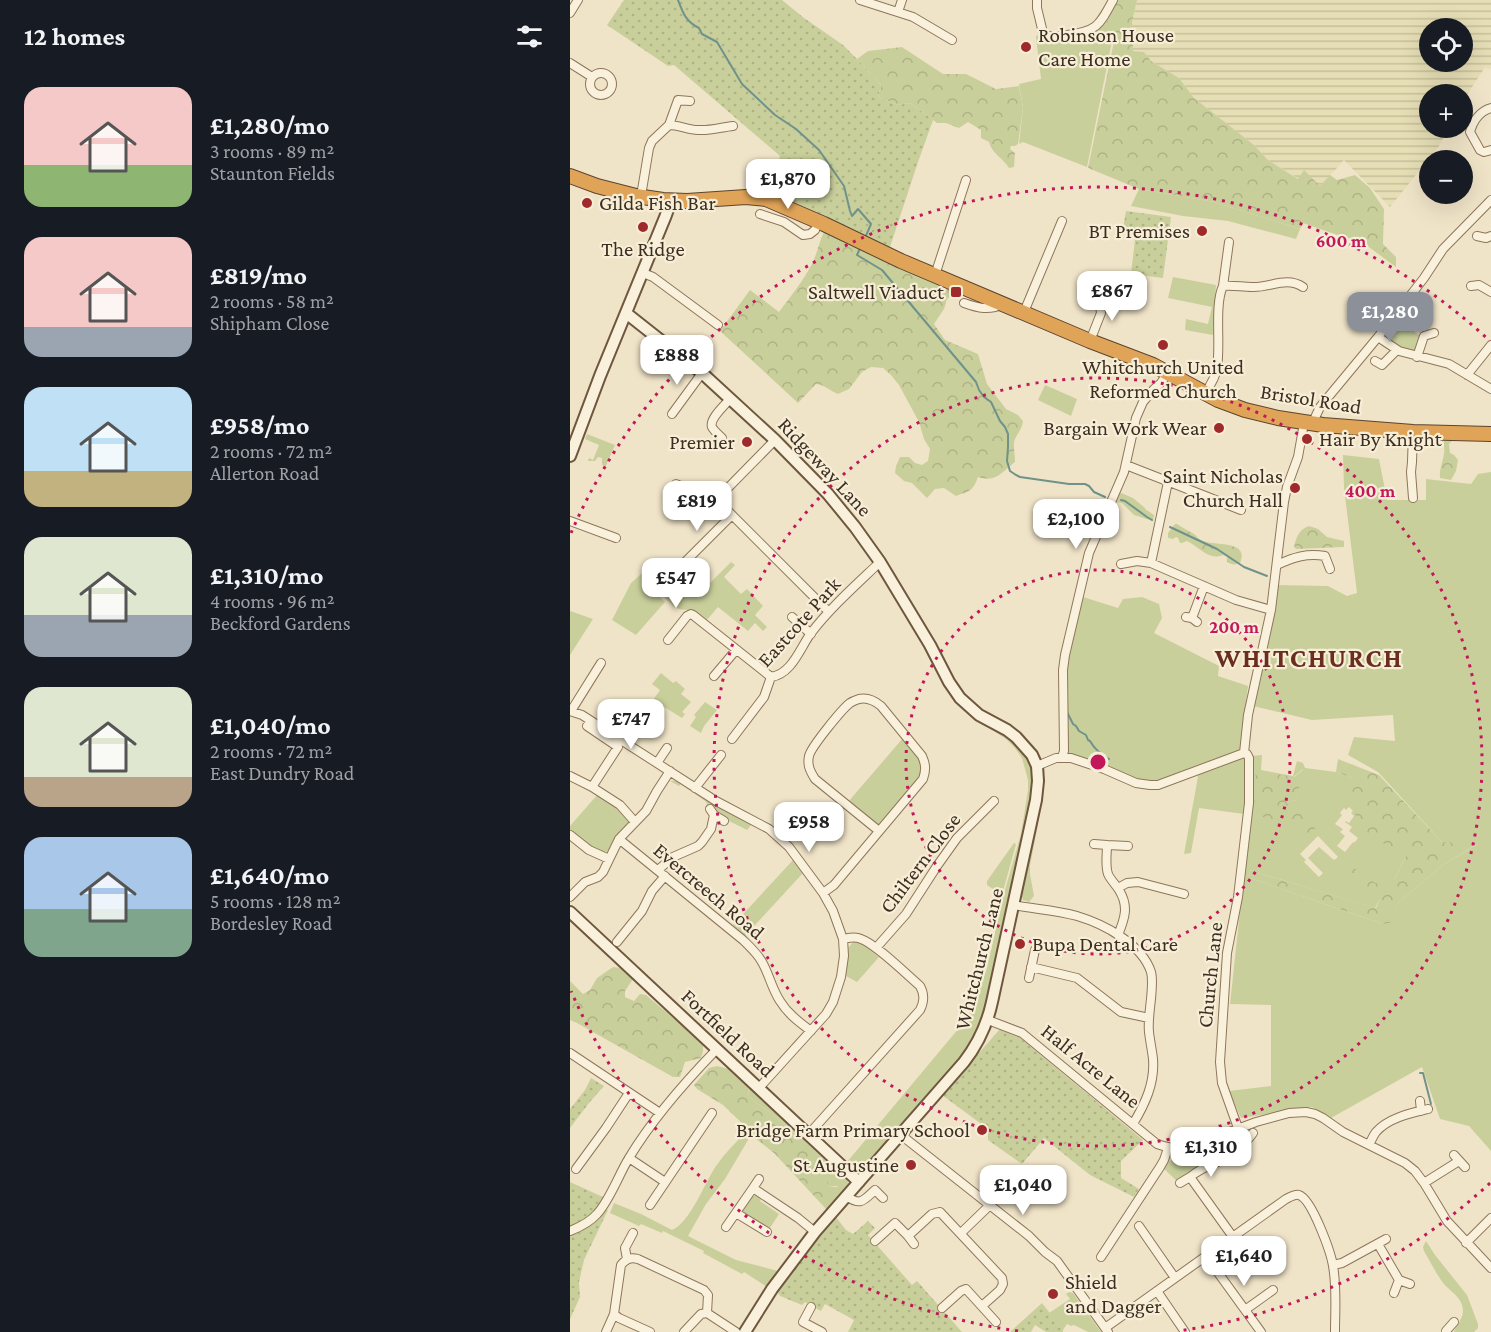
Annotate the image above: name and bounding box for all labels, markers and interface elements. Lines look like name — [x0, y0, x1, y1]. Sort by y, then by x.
map controls — [1419, 18, 1473, 204]
button: locate — [1419, 18, 1473, 72]
icon: filters — [513, 20, 546, 53]
text: 12 homes — [24, 22, 125, 51]
place label: Robinson House Care Home — [1038, 23, 1174, 71]
marker: Robinson House Care Home — [1019, 40, 1033, 54]
button: + — [1419, 84, 1473, 138]
icon: home — [72, 111, 144, 183]
text: £1,280/mo — [210, 111, 330, 140]
text: 3 rooms · 89 m² — [210, 140, 334, 162]
button: − — [1419, 150, 1473, 204]
pin: £1,870 — [739, 159, 837, 210]
text: Staunton Fields — [210, 162, 335, 184]
text: £1,870 — [760, 167, 816, 189]
place label: Gilda Fish Bar — [599, 191, 716, 215]
marker: Gilda Fish Bar — [580, 196, 594, 210]
place label: BT Premises — [1088, 219, 1190, 243]
marker: The Ridge — [636, 220, 650, 234]
marker: BT Premises — [1195, 224, 1209, 238]
text: 600 m — [1316, 231, 1367, 251]
place label: The Ridge — [601, 237, 685, 261]
icon: home — [72, 261, 144, 333]
text: £819/mo — [210, 261, 307, 290]
pin: £867 — [1076, 271, 1148, 322]
text: £867 — [1091, 279, 1133, 301]
place label: Saltwell Viaduct — [808, 280, 945, 304]
marker: Saltwell Viaduct — [949, 285, 963, 299]
text: 2 rooms · 58 m² — [210, 290, 334, 312]
pin: £1,280 — [1341, 292, 1439, 343]
text: £1,280 — [1361, 300, 1419, 322]
text: Shipham Close — [210, 312, 329, 334]
pin: £888 — [641, 335, 713, 386]
marker: Whitchurch United Reformed Church — [1156, 338, 1170, 352]
text: £888 — [654, 343, 700, 365]
place label: Whitchurch United Reformed Church — [1082, 355, 1244, 403]
street label: Bristol Road — [1259, 379, 1363, 419]
icon: home — [72, 411, 144, 483]
text: £958/mo — [210, 411, 309, 440]
street label: Ridgeway Lane — [773, 413, 877, 521]
place label: Bargain Work Wear — [1043, 416, 1208, 440]
marker: Bargain Work Wear — [1212, 421, 1226, 435]
place label: Hair By Knight — [1319, 427, 1443, 451]
place label: Premier — [669, 430, 736, 454]
marker: Hair By Knight — [1300, 432, 1314, 446]
marker: Premier — [740, 435, 754, 449]
text: 2 rooms · 72 m² — [210, 440, 332, 462]
text: Allerton Road — [210, 462, 319, 484]
place label: Saint Nicholas Church Hall — [1163, 464, 1283, 512]
pin: £819 — [661, 481, 733, 532]
marker: Saint Nicholas Church Hall — [1288, 481, 1302, 495]
text: 400 m — [1345, 481, 1396, 501]
text: £819 — [677, 489, 717, 511]
pin: £2,100 — [1027, 499, 1125, 550]
text: £2,100 — [1047, 507, 1105, 529]
pin: £547 — [640, 558, 712, 609]
icon: home — [72, 561, 144, 633]
text: £1,310/mo — [210, 561, 324, 590]
text: £547 — [656, 566, 696, 588]
street label: Eastcote Park — [752, 572, 846, 672]
text: 4 rooms · 96 m² — [210, 590, 335, 612]
text: Beckford Gardens — [210, 612, 351, 634]
text: 200 m — [1209, 617, 1260, 637]
district label: WHITCHURCH — [1214, 643, 1403, 673]
pin: £747 — [595, 699, 667, 750]
text: £747 — [611, 707, 651, 729]
icon: home — [72, 711, 144, 783]
text: £1,040/mo — [210, 711, 331, 740]
text: 2 rooms · 72 m² — [210, 740, 332, 762]
centre of rings — [1088, 752, 1108, 772]
text: East Dundry Road — [210, 762, 354, 784]
pin: £958 — [773, 802, 845, 853]
street label: Chiltern Close — [875, 808, 965, 918]
text: £958 — [788, 810, 830, 832]
street label: Evercreech Road — [649, 838, 769, 944]
icon: home — [72, 861, 144, 933]
text: £1,640/mo — [210, 861, 329, 890]
street label: Whitchurch Lane — [950, 886, 1008, 1032]
text: 5 rooms · 128 m² — [210, 890, 341, 912]
text: Bordesley Road — [210, 912, 332, 934]
street label: Church Lane — [1193, 921, 1227, 1029]
place label: Bupa Dental Care — [1032, 932, 1178, 956]
marker: Bupa Dental Care — [1013, 937, 1027, 951]
street label: Fortfield Road — [677, 984, 779, 1082]
street label: Half Acre Lane — [1037, 1019, 1145, 1113]
place label: Bridge Farm Primary School — [736, 1118, 970, 1142]
marker: Bridge Farm Primary School — [975, 1123, 989, 1137]
pin: £1,310 — [1162, 1127, 1260, 1178]
text: £1,310 — [1184, 1135, 1238, 1157]
place label: St Augustine — [793, 1153, 899, 1177]
marker: St Augustine — [904, 1158, 918, 1172]
pin: £1,040 — [974, 1165, 1072, 1216]
text: £1,040 — [994, 1173, 1052, 1195]
pin: £1,640 — [1195, 1236, 1293, 1287]
text: £1,640 — [1215, 1244, 1273, 1266]
place label: Shield and Dagger — [1065, 1270, 1162, 1318]
marker: Shield and Dagger — [1046, 1287, 1060, 1301]

